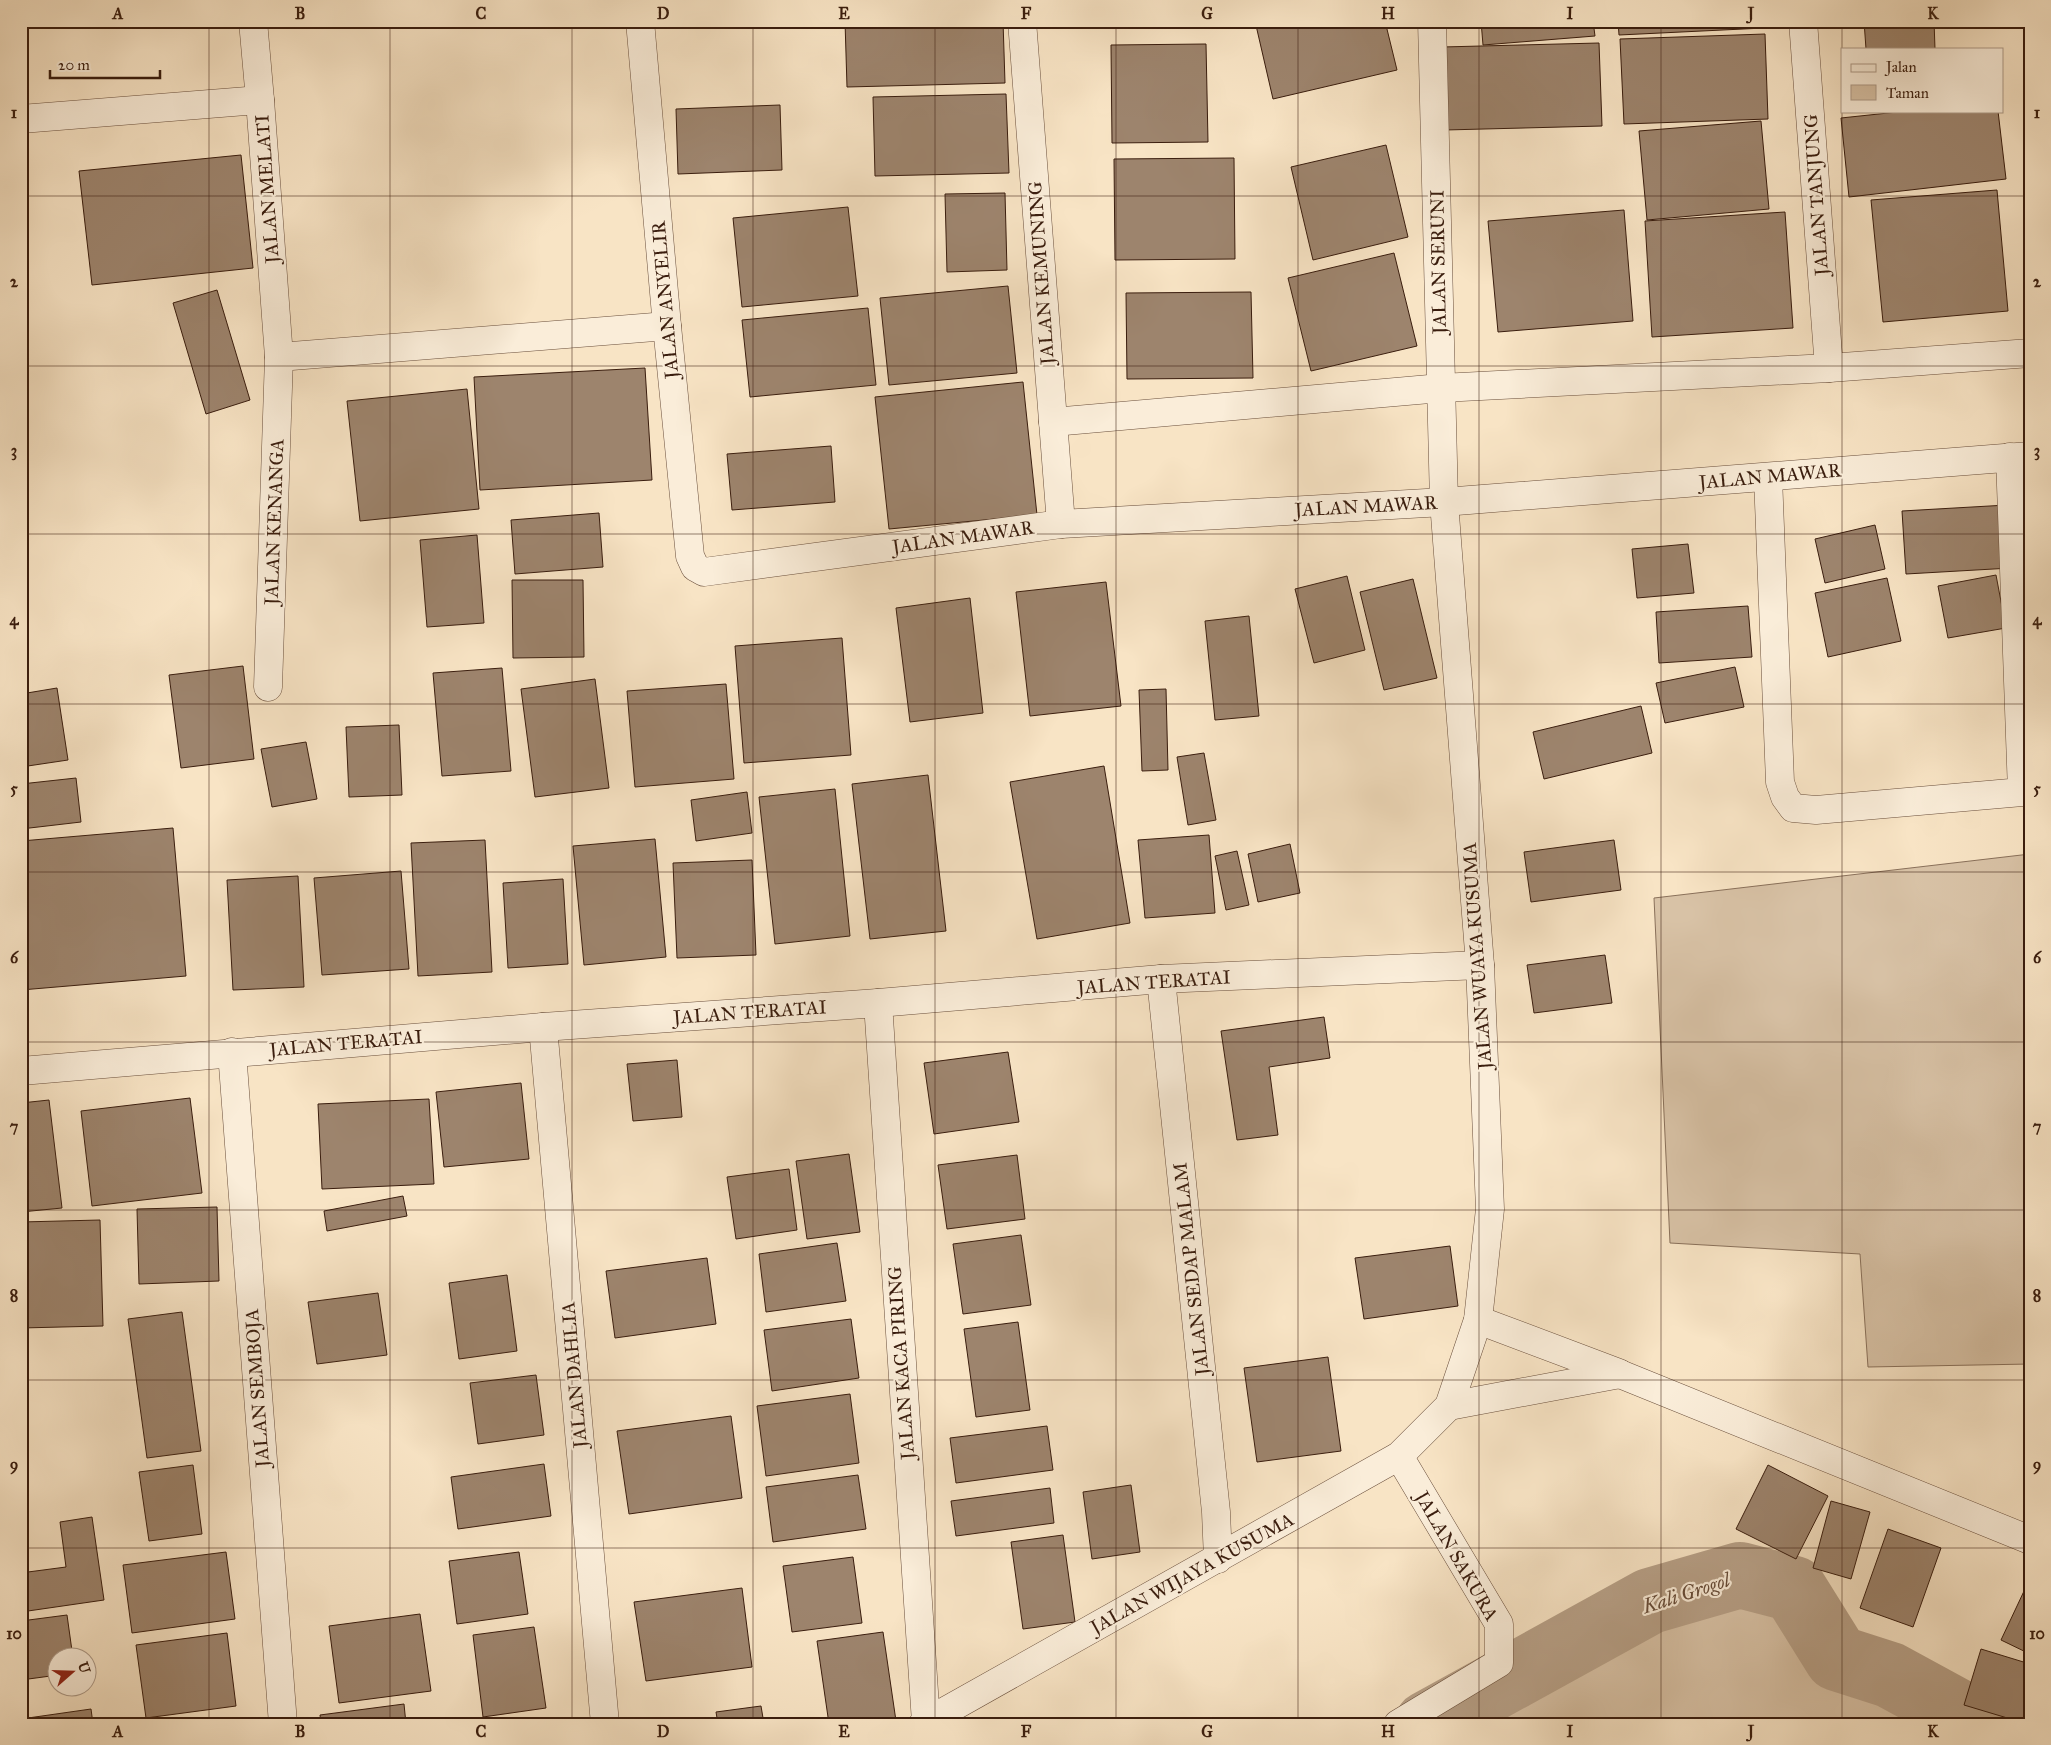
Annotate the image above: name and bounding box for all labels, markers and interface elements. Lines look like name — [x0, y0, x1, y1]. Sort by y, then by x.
text: A — [112, 4, 124, 23]
text: B — [295, 4, 305, 23]
text: C — [476, 4, 487, 23]
text: D — [657, 4, 670, 23]
text: E — [838, 4, 850, 23]
text: F — [1021, 4, 1032, 23]
text: G — [1201, 4, 1213, 23]
text: H — [1381, 4, 1395, 23]
text: I — [1567, 4, 1574, 23]
text: J — [1746, 4, 1755, 24]
text: K — [1927, 4, 1939, 23]
scale bar — [50, 48, 160, 80]
legend — [1841, 48, 2004, 112]
text: 20 m — [58, 56, 90, 74]
text: Jalan — [1884, 58, 1917, 77]
text: Taman — [1886, 84, 1929, 102]
text: 1 — [11, 103, 18, 122]
text: 1 — [2034, 103, 2041, 122]
street label: JALAN TANJUNG — [1799, 113, 1834, 279]
street label: JALAN MELATI — [250, 114, 285, 266]
street label: JALAN KEMUNING — [1023, 180, 1060, 367]
street label: JALAN SERUNI — [1425, 190, 1452, 336]
street label: JALAN ANYELIR — [647, 219, 685, 382]
text: 2 — [10, 272, 19, 291]
text: 2 — [2033, 272, 2042, 291]
street label: JALAN KENANGA — [260, 438, 289, 608]
text: 3 — [11, 441, 17, 461]
text: 3 — [2034, 441, 2040, 461]
street label: JALAN MAWAR — [1696, 458, 1843, 495]
street label: JALAN MAWAR — [1292, 491, 1439, 522]
street label: JALAN MAWAR — [889, 516, 1036, 560]
text: 4 — [10, 610, 20, 630]
text: 4 — [2033, 610, 2043, 630]
text: 5 — [10, 779, 18, 798]
text: 5 — [2033, 779, 2041, 798]
street label: JALAN WUAYA KUSUMA — [1458, 841, 1498, 1072]
text: 6 — [10, 948, 19, 967]
text: 6 — [2033, 948, 2042, 967]
street label: JALAN TERATAI — [1074, 965, 1232, 1000]
street label: JALAN TERATAI — [670, 995, 828, 1030]
street label: JALAN TERATAI — [266, 1025, 424, 1062]
text: 7 — [10, 1117, 19, 1136]
text: 7 — [2033, 1117, 2042, 1136]
street label: JALAN SEDAP MALAM — [1168, 1161, 1215, 1379]
street label: JALAN KACA PIRING — [883, 1265, 920, 1463]
text: 8 — [10, 1286, 18, 1305]
text: 8 — [2033, 1286, 2041, 1305]
street label: JALAN DAHLIA — [556, 1301, 593, 1451]
street label: JALAN SEMBOJA — [240, 1308, 275, 1470]
text: 9 — [10, 1455, 18, 1475]
text: 9 — [2033, 1455, 2041, 1475]
street label: JALAN SAKURA — [1409, 1485, 1504, 1626]
street label: JALAN WIJAYA KUSUMA — [1085, 1507, 1298, 1640]
water label: Kali Grogol — [1638, 1567, 1734, 1619]
text: 10 — [6, 1624, 22, 1643]
text: 10 — [2029, 1624, 2045, 1643]
north arrow — [48, 1648, 98, 1698]
text: U — [74, 1660, 94, 1677]
text: A — [112, 1722, 124, 1741]
text: B — [295, 1722, 305, 1741]
text: C — [476, 1722, 487, 1741]
text: D — [657, 1722, 670, 1741]
text: E — [838, 1722, 850, 1741]
text: F — [1021, 1722, 1032, 1741]
text: G — [1201, 1722, 1213, 1741]
text: H — [1381, 1722, 1395, 1741]
text: I — [1567, 1722, 1574, 1741]
text: J — [1746, 1722, 1755, 1742]
text: K — [1927, 1722, 1939, 1741]

